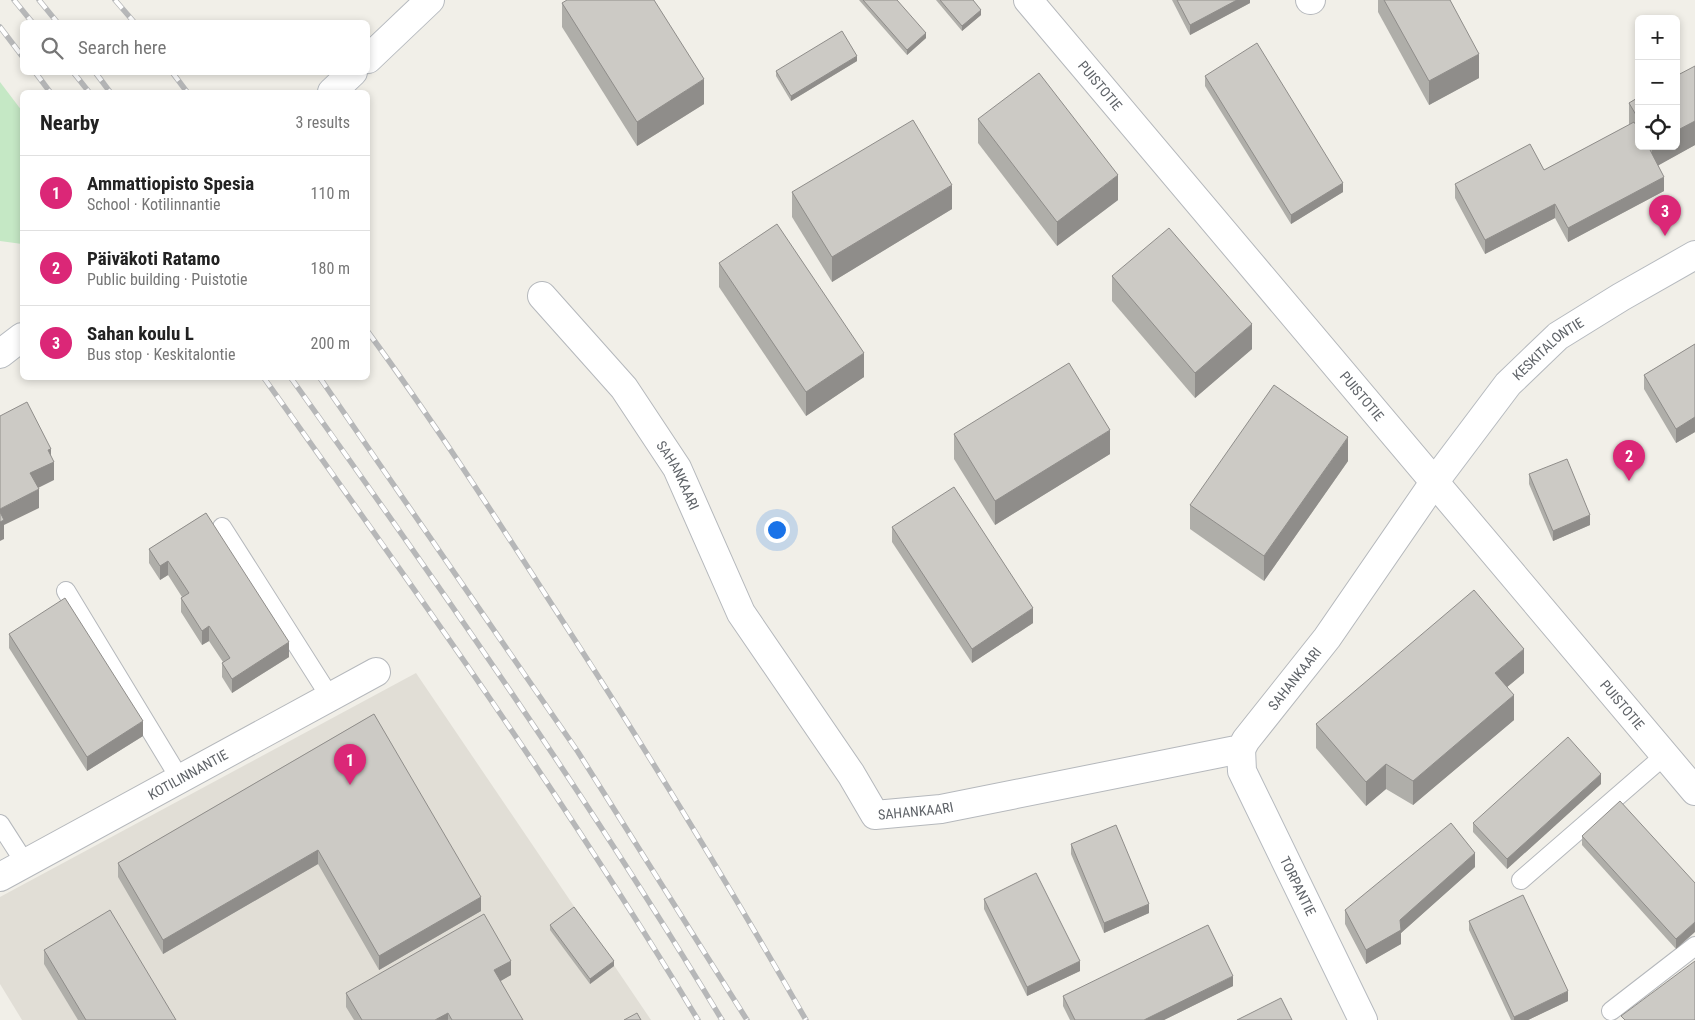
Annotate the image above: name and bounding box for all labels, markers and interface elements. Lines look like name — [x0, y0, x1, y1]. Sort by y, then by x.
map controls — [1635, 15, 1680, 150]
button: + — [1635, 15, 1680, 60]
search box — [20, 20, 370, 75]
icon: search — [38, 34, 66, 62]
text: Search here — [78, 36, 166, 59]
street label: PUISTOTIE — [1075, 58, 1126, 114]
button: − — [1635, 60, 1680, 105]
button: locate — [1635, 105, 1680, 150]
text: Nearby — [40, 111, 99, 135]
text: 3 results — [295, 113, 350, 132]
text: Ammattiopisto Spesia — [87, 172, 254, 195]
text: 1 — [52, 184, 60, 203]
text: 110 m — [311, 184, 350, 203]
text: School · Kotilinnantie — [87, 195, 221, 214]
pin: 3 — [1649, 195, 1681, 236]
text: Päiväkoti Ratamo — [87, 247, 220, 270]
text: 2 — [52, 259, 60, 278]
text: 180 m — [311, 259, 350, 278]
text: Public building · Puistotie — [87, 270, 247, 289]
street label: KESKITALONTIE — [1509, 314, 1587, 383]
text: Sahan koulu L — [87, 322, 194, 345]
text: 3 — [52, 334, 60, 353]
text: 200 m — [311, 334, 350, 353]
text: Bus stop · Keskitalontie — [87, 345, 235, 364]
street label: PUISTOTIE — [1337, 368, 1387, 424]
street label: SAHANKAARI — [653, 438, 702, 512]
pin: 2 — [1613, 440, 1645, 481]
your location — [764, 517, 790, 543]
street label: SAHANKAARI — [1265, 644, 1324, 713]
street label: PUISTOTIE — [1597, 677, 1648, 733]
pin: 1 — [334, 744, 366, 785]
street label: KOTILINNANTIE — [145, 746, 231, 803]
street label: SAHANKAARI — [877, 799, 955, 823]
street label: TORPANTIE — [1277, 854, 1319, 918]

